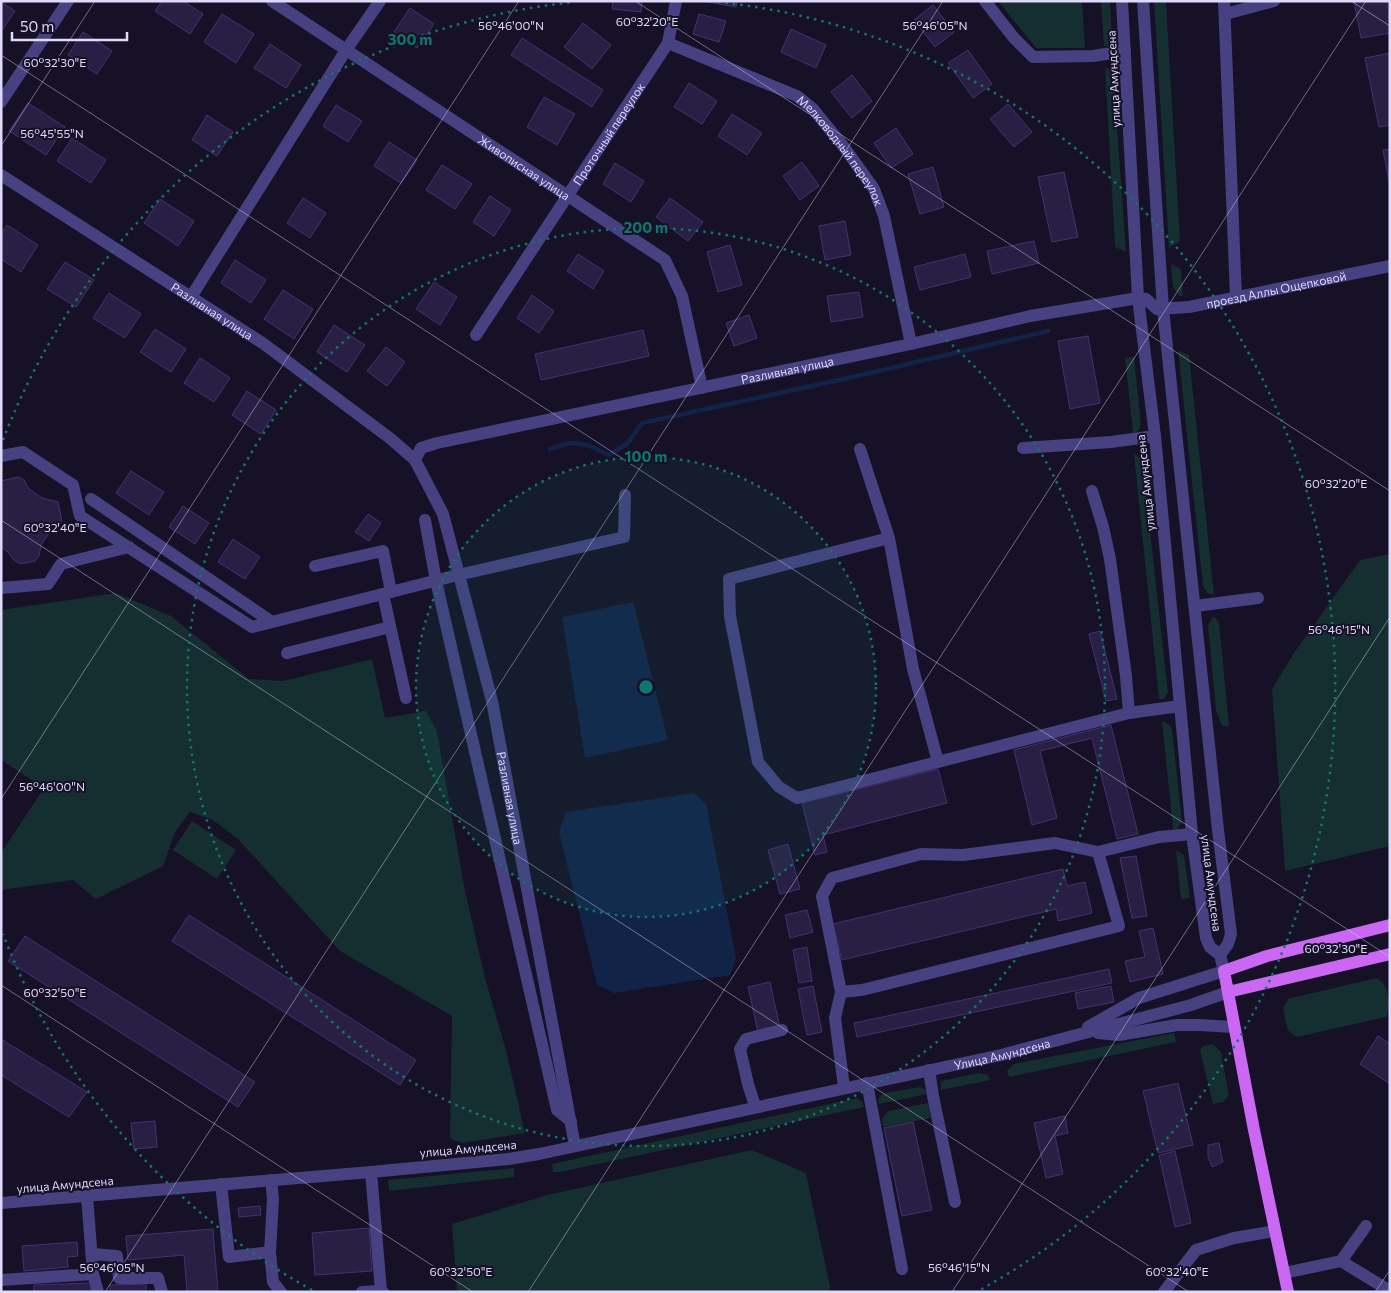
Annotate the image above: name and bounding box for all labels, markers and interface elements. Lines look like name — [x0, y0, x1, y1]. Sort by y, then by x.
scale bar — [12, 10, 128, 42]
text: 60°32'20"E — [616, 14, 678, 28]
text: 50 m — [20, 17, 54, 35]
text: 56°46'00"N — [478, 18, 544, 32]
text: 56°46'05"N — [903, 18, 967, 32]
text: 300 m — [388, 30, 432, 48]
street label: улица Амундсена — [1103, 30, 1123, 128]
text: 60°32'30"E — [24, 55, 86, 69]
street label: Проточный переулок — [570, 79, 647, 187]
street label: Мелководный переулок — [795, 92, 887, 208]
text: 56°45'55"N — [20, 126, 84, 140]
street label: Живописная улица — [476, 132, 573, 202]
text: 200 m — [624, 218, 668, 236]
street label: проезд Аллы Ощепковой — [1205, 268, 1347, 310]
street label: Разливная улица — [169, 279, 256, 342]
street label: Разливная улица — [740, 353, 835, 386]
street label: улица Амундсена — [1133, 434, 1157, 532]
text: 100 m — [625, 447, 667, 465]
text: 60°32'20"E — [1305, 476, 1367, 490]
text: 60°32'40"E — [23, 520, 87, 534]
text: 56°46'15"N — [1308, 622, 1370, 636]
centre of rings — [637, 678, 655, 696]
street label: Разливная улица — [495, 750, 526, 846]
text: 56°46'00"N — [19, 779, 85, 793]
street label: улица Амундсена — [1199, 834, 1225, 932]
text: 60°32'30"E — [1305, 941, 1367, 955]
text: 60°32'50"E — [24, 985, 86, 999]
street label: Улица Амундсена — [953, 1035, 1052, 1072]
street label: улица Амундсена — [419, 1137, 517, 1159]
street label: улица Амундсена — [16, 1173, 114, 1195]
text: 56°46'05"N — [80, 1260, 144, 1274]
text: 56°46'15"N — [928, 1260, 990, 1274]
text: 60°32'50"E — [430, 1264, 492, 1278]
text: 60°32'40"E — [1145, 1264, 1209, 1278]

